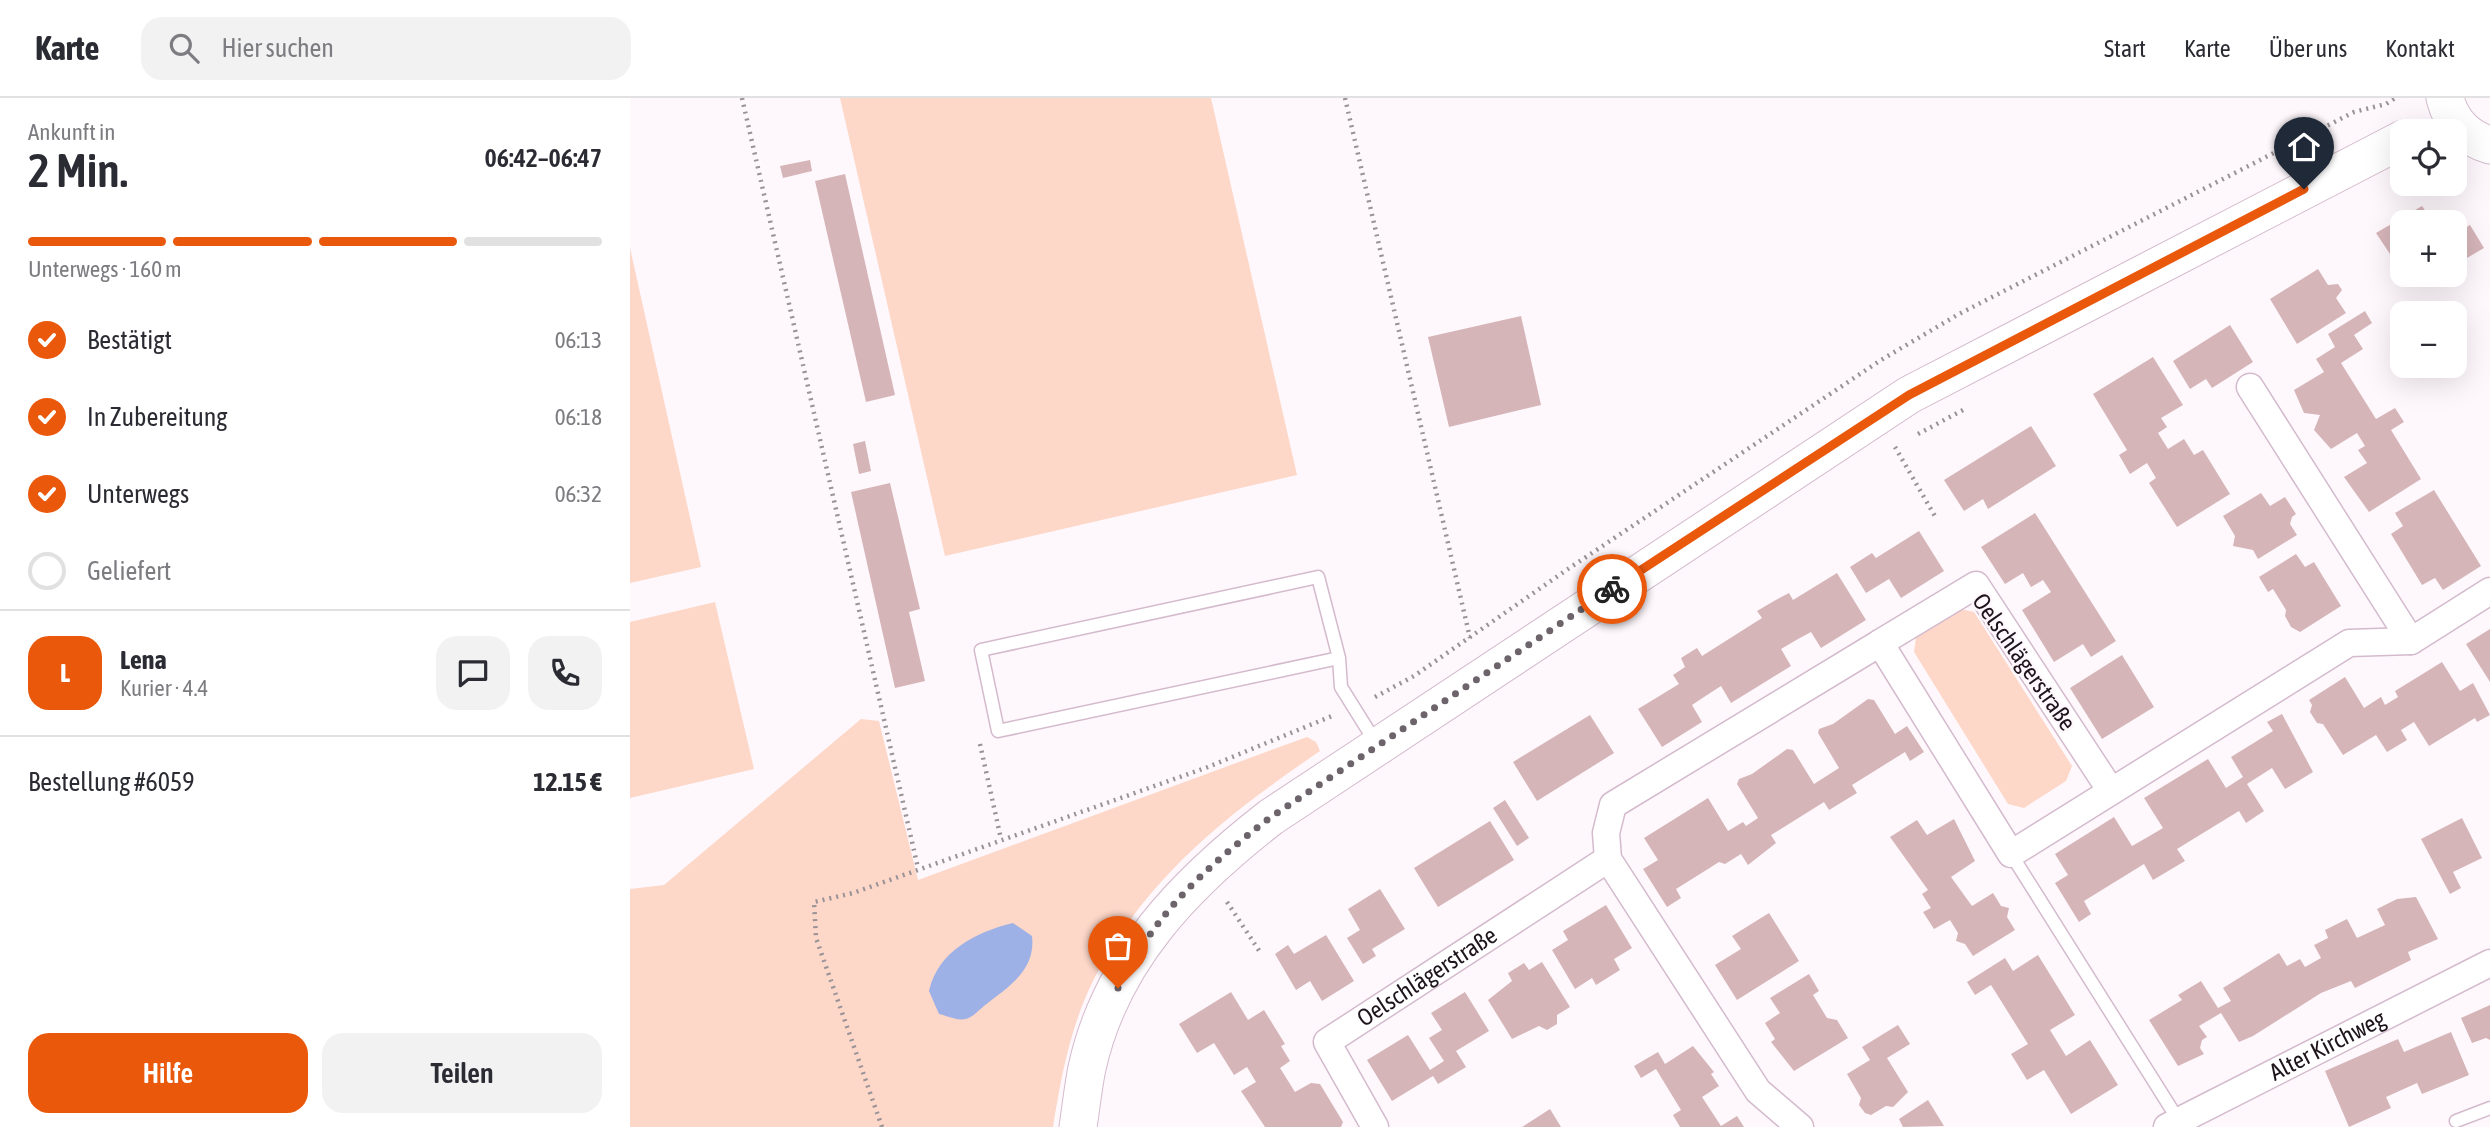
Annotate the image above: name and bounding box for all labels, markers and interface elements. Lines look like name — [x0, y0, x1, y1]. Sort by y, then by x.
search box — [141, 17, 631, 80]
text: Karte — [35, 29, 99, 67]
icon: search — [165, 29, 203, 67]
text: Hier suchen — [221, 33, 334, 63]
text: Start — [2104, 35, 2146, 62]
text: Karte — [2184, 35, 2231, 62]
text: Über uns — [2269, 35, 2347, 62]
text: Kontakt — [2385, 35, 2455, 62]
pin — [2274, 117, 2334, 189]
text: Ankunft in — [28, 119, 115, 145]
map controls — [2390, 119, 2467, 378]
button: locate — [2390, 119, 2467, 196]
icon: home — [2285, 128, 2323, 166]
text: 06:42–06:47 — [485, 143, 602, 173]
text: 2 Min. — [28, 144, 128, 197]
button: + — [2390, 210, 2467, 287]
text: Unterwegs · 160 m — [28, 256, 182, 282]
button: − — [2390, 301, 2467, 378]
icon: check — [28, 321, 66, 359]
text: Bestätigt — [87, 325, 172, 355]
text: 06:13 — [555, 327, 602, 353]
icon: check — [28, 398, 66, 436]
text: In Zubereitung — [87, 402, 227, 432]
text: 06:18 — [555, 404, 602, 430]
icon: check — [28, 475, 66, 513]
text: Unterwegs — [87, 479, 189, 509]
text: 06:32 — [555, 481, 602, 507]
courier — [1577, 554, 1647, 624]
text: Geliefert — [87, 556, 171, 586]
icon: bike — [1593, 570, 1631, 608]
street label: Oelschlägerstraße — [1967, 588, 2082, 735]
button: chat — [436, 636, 510, 710]
button: phone — [528, 636, 602, 710]
text: Lena — [120, 645, 167, 675]
text: L — [60, 658, 70, 688]
text: Kurier · 4.4 — [120, 675, 208, 701]
text: Bestellung #6059 — [28, 767, 194, 797]
text: 12.15 € — [533, 767, 602, 797]
pin — [1088, 916, 1148, 988]
street label: Oelschlägerstraße — [1352, 921, 1502, 1032]
icon: bag — [1099, 927, 1137, 965]
street label: Alter Kirchweg — [2265, 1004, 2390, 1086]
button: Hilfe — [28, 1033, 308, 1113]
button: Teilen — [322, 1033, 602, 1113]

